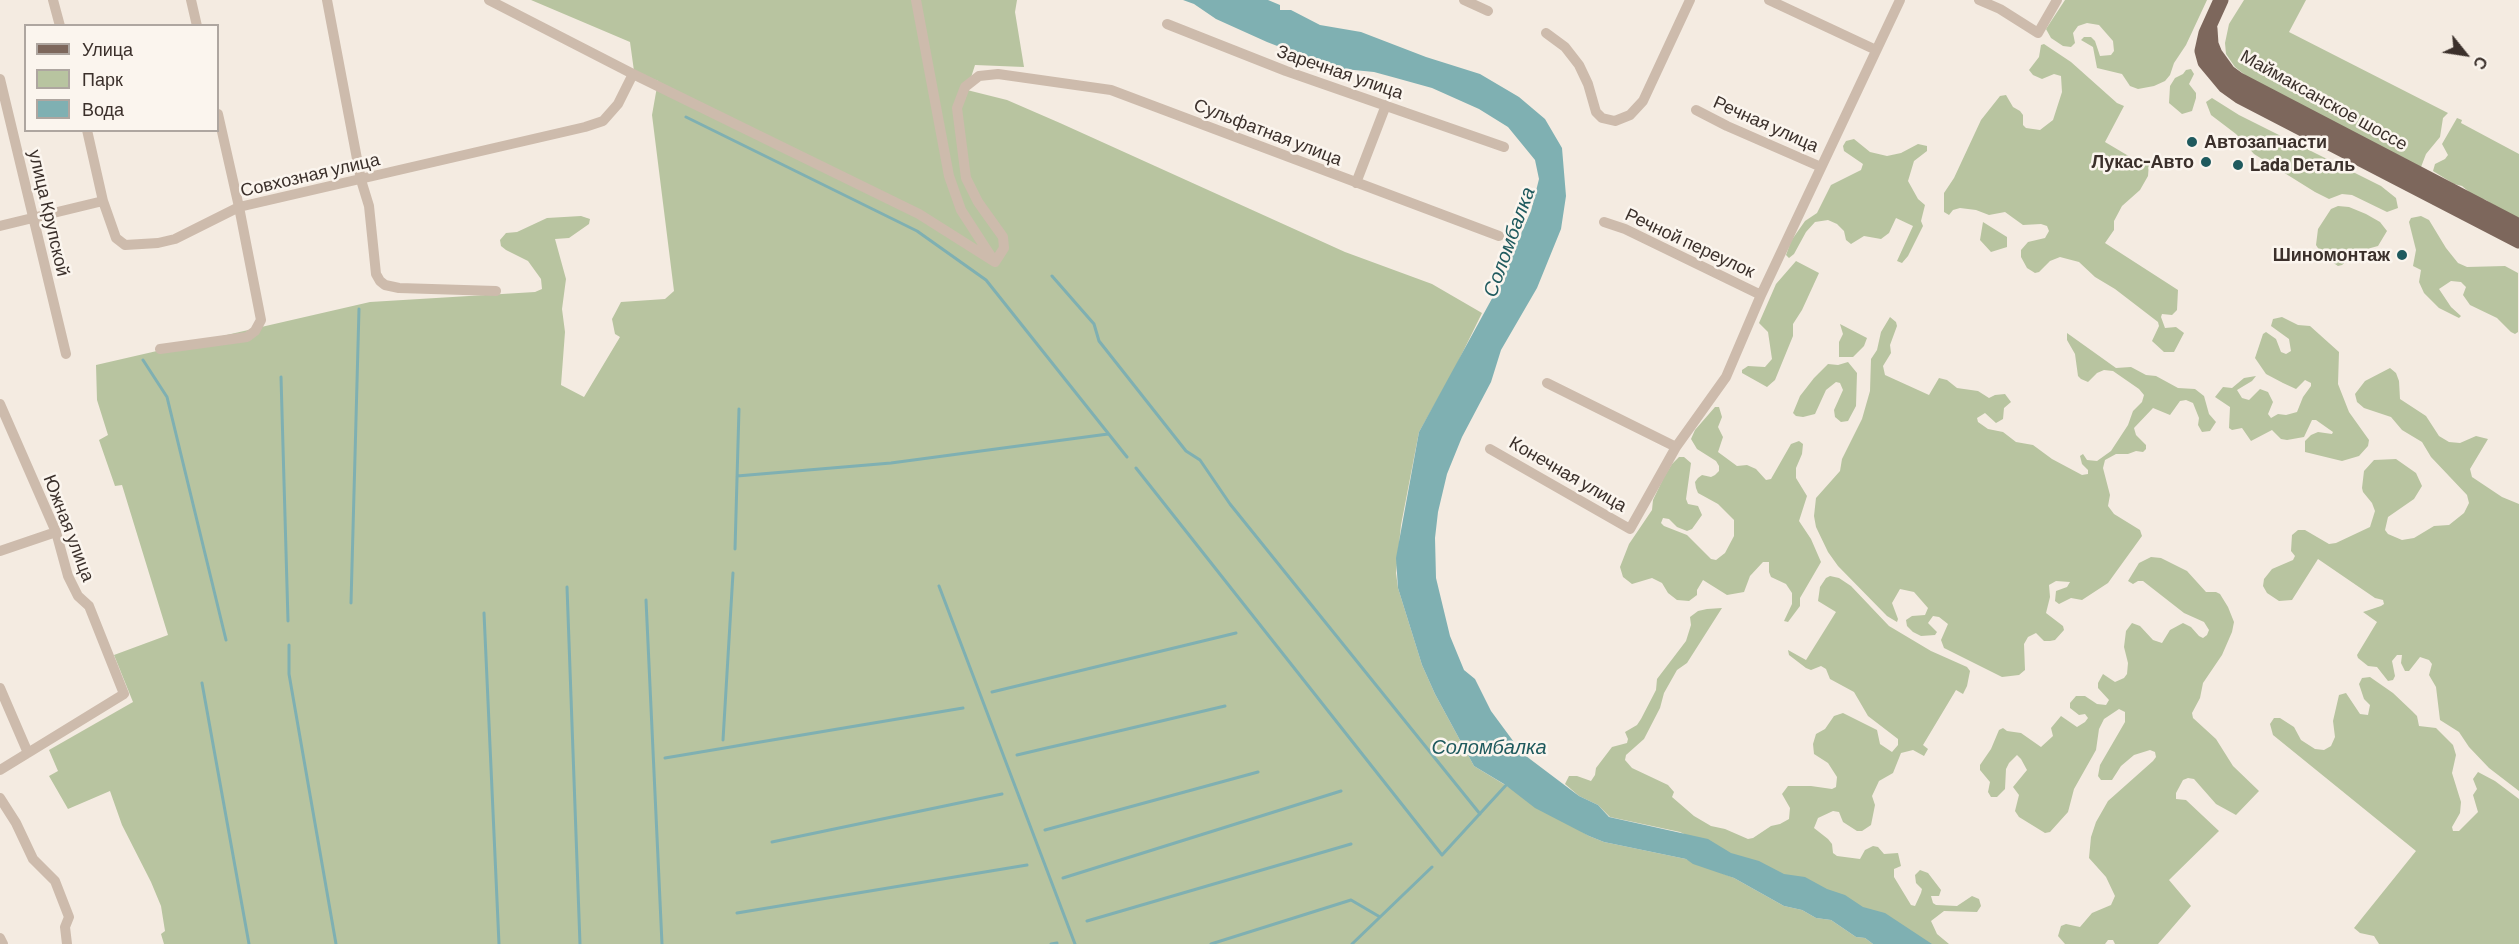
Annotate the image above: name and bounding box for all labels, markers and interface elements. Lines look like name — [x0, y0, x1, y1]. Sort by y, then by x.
legend — [24, 24, 219, 132]
north arrow — [2435, 24, 2495, 84]
text: Улица — [82, 38, 133, 60]
street label: Заречная улица — [1274, 40, 1406, 104]
street label: Маймаксанское шоссе — [2237, 45, 2411, 155]
text: С — [2470, 53, 2492, 73]
text: Парк — [82, 68, 123, 90]
street label: Речная улица — [1710, 91, 1822, 157]
street label: Сульфатная улица — [1191, 94, 1345, 170]
text: Вода — [82, 98, 124, 120]
place label: Автозапчасти — [2204, 131, 2327, 153]
marker: Автозапчасти — [2185, 135, 2199, 149]
street label: улица Крупской — [24, 148, 74, 278]
street label: Совхозная улица — [238, 148, 382, 202]
place label: Лукас-Авто — [2092, 151, 2194, 173]
place label: Lada Dеталь — [2250, 154, 2355, 176]
marker: Лукас-Авто — [2199, 155, 2213, 169]
marker: Lada Dеталь — [2231, 158, 2245, 172]
water label: Соломбалка — [1478, 184, 1540, 300]
street label: Речной переулок — [1622, 204, 1758, 282]
place label: Шиномонтаж — [2273, 244, 2390, 266]
marker: Шиномонтаж — [2395, 248, 2409, 262]
street label: Конечная улица — [1505, 432, 1631, 516]
street label: Южная улица — [39, 471, 99, 585]
water label: Соломбалка — [1431, 735, 1547, 759]

